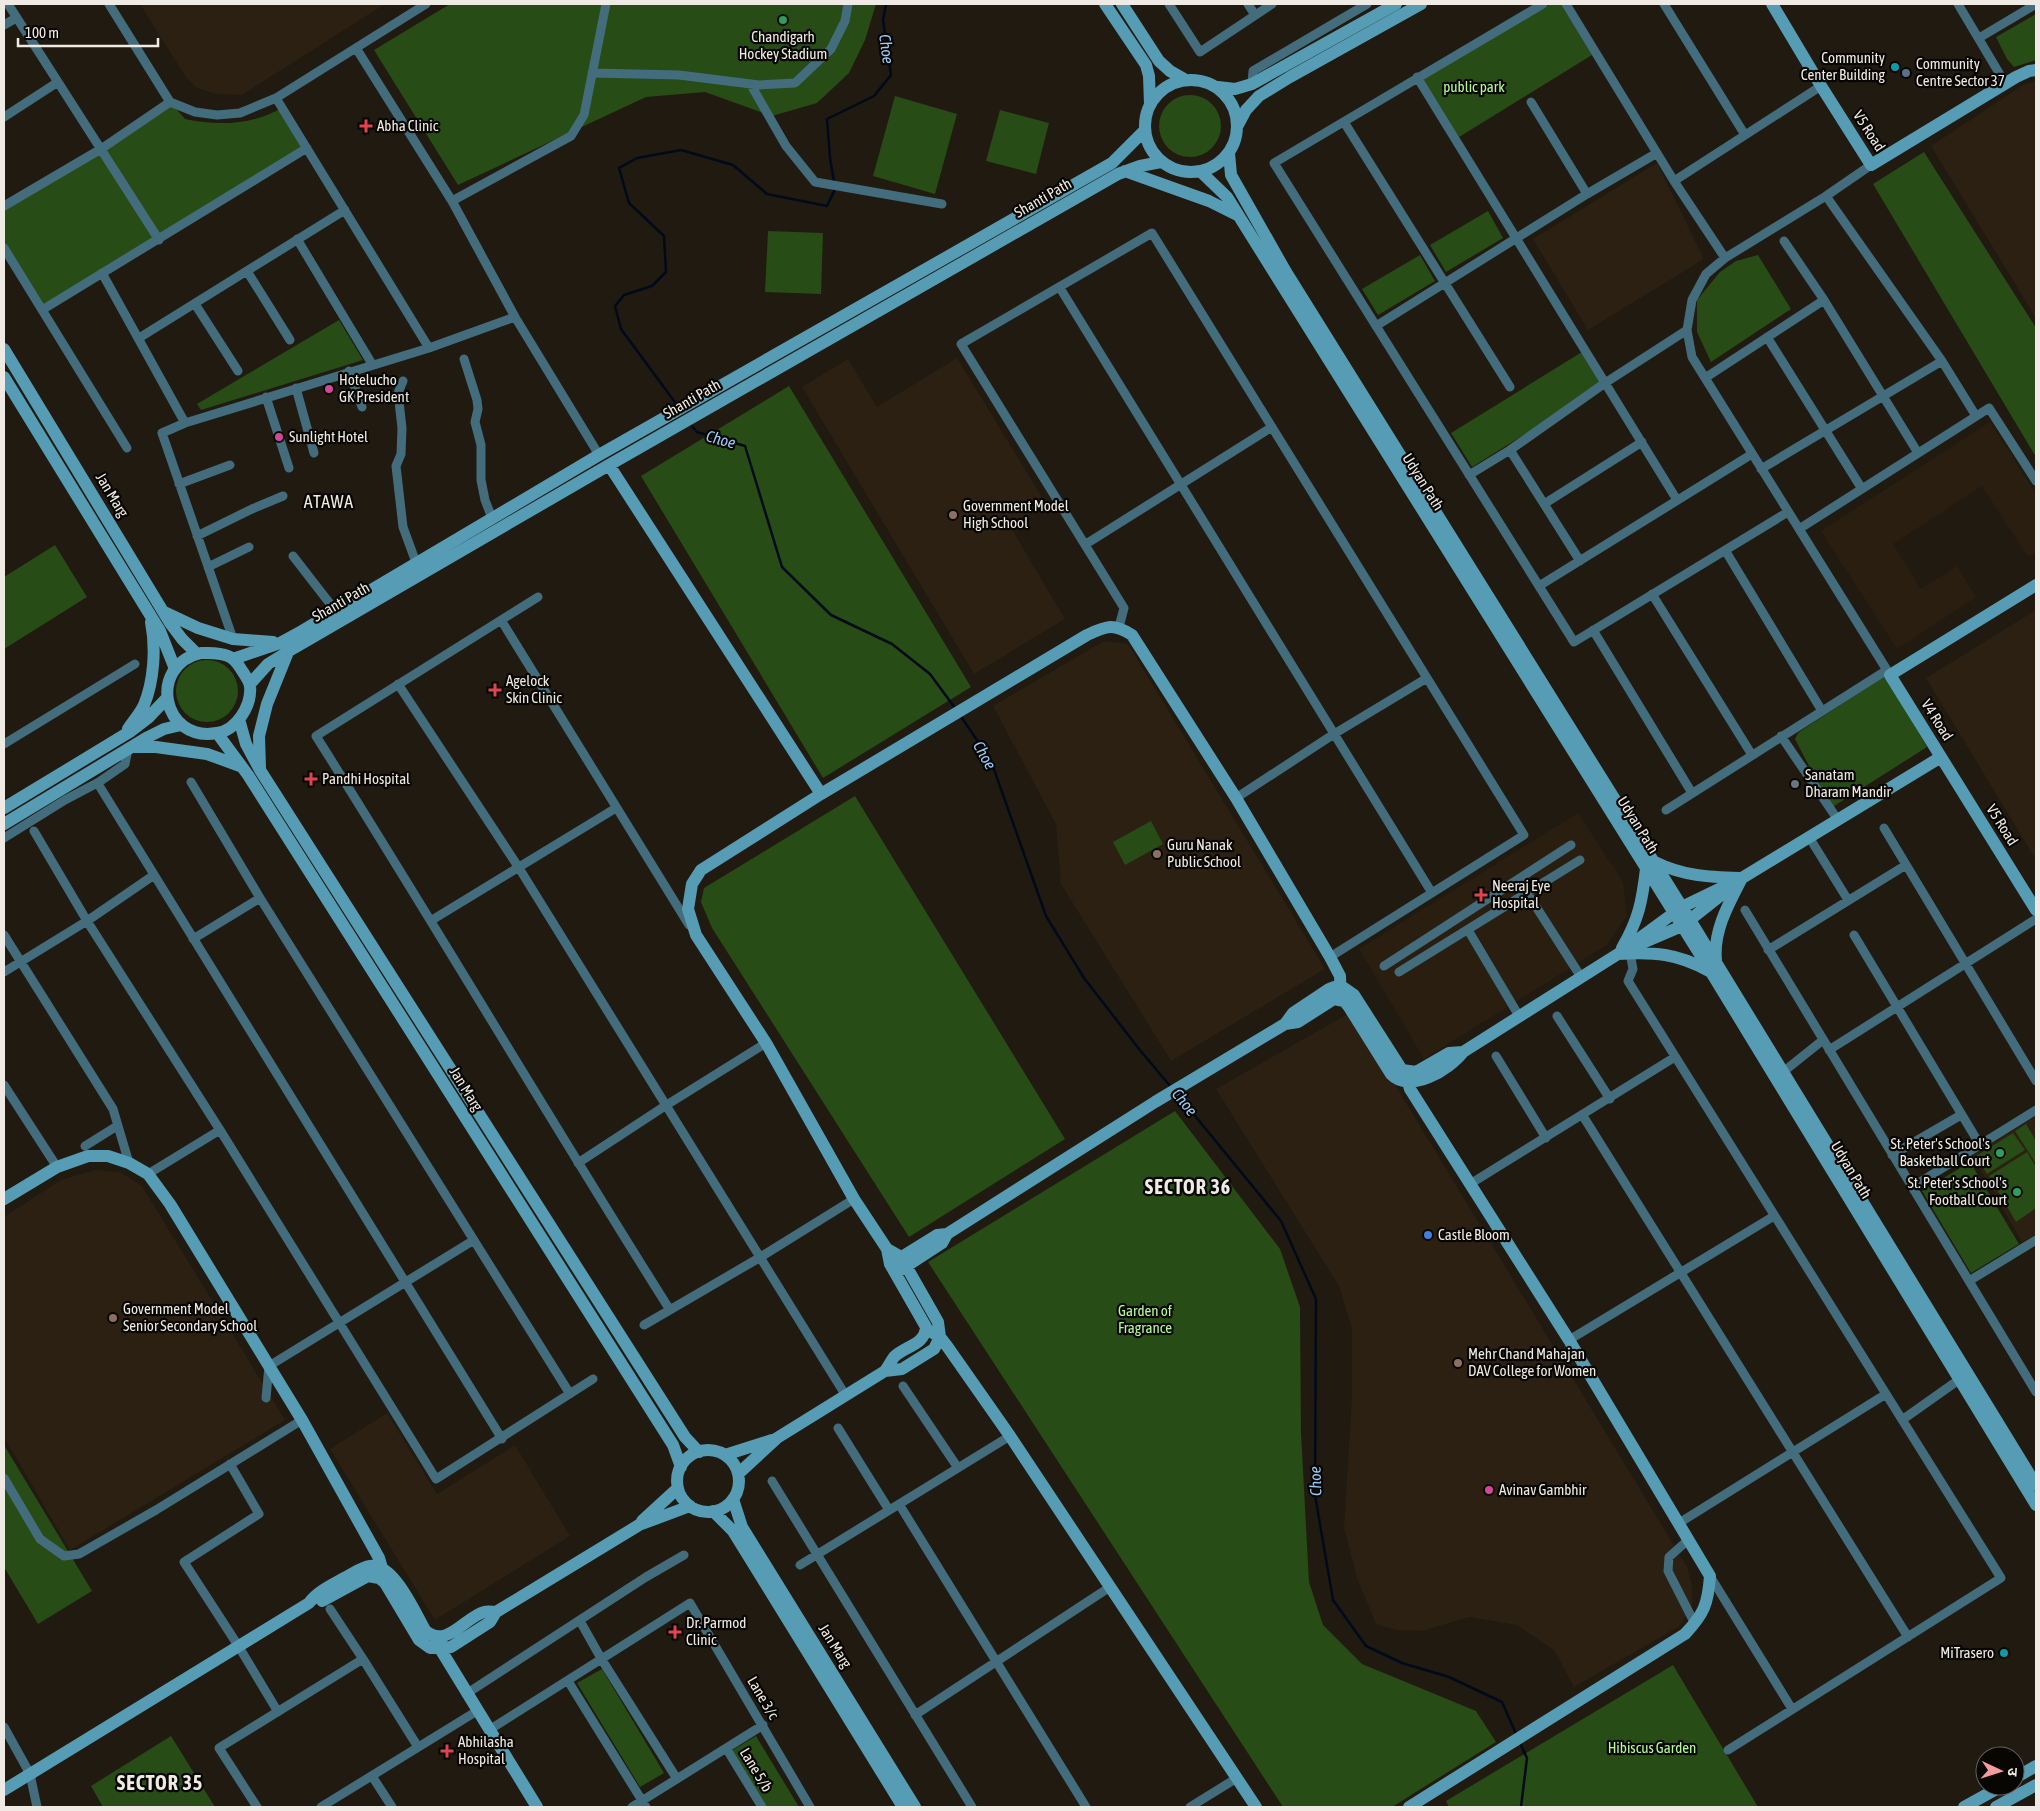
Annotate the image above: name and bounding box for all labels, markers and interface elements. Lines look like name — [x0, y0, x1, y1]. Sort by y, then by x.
marker: Chandigarh Hockey Stadium — [777, 14, 789, 26]
scale bar — [18, 15, 158, 47]
text: 100 m — [25, 24, 59, 41]
place label: Chandigarh Hockey Stadium — [739, 28, 827, 62]
water label: Choe — [876, 33, 898, 65]
place label: Community Center Building — [1801, 49, 1886, 83]
place label: Community Centre Sector 37 — [1916, 55, 2005, 89]
marker: Community Center Building — [1889, 61, 1901, 73]
marker: Community Centre Sector 37 — [1900, 67, 1912, 79]
park label: public park — [1443, 78, 1505, 95]
street label: V5 Road — [1850, 107, 1889, 154]
place label: Abha Clinic — [377, 117, 439, 134]
marker: Abha Clinic — [359, 119, 373, 133]
street label: Shanti Path — [1011, 174, 1074, 221]
place label: Hotelucho GK President — [339, 371, 409, 405]
street label: Shanti Path — [660, 375, 723, 422]
marker: Hotelucho GK President — [323, 383, 335, 395]
water label: Choe — [704, 426, 738, 452]
place label: Sunlight Hotel — [289, 428, 368, 445]
marker: Sunlight Hotel — [273, 431, 285, 443]
street label: Udyan Path — [1399, 450, 1448, 513]
street label: Jan Marg — [93, 470, 132, 520]
district label: ATAWA — [304, 491, 354, 512]
place label: Government Model High School — [963, 497, 1069, 531]
marker: Government Model High School — [947, 509, 959, 521]
street label: Shanti Path — [309, 578, 372, 625]
place label: Agelock Skin Clinic — [506, 672, 562, 706]
marker: Agelock Skin Clinic — [488, 683, 502, 697]
street label: V4 Road — [1918, 696, 1957, 743]
water label: Choe — [970, 738, 1000, 772]
place label: Sanatam Dharam Mandir — [1805, 766, 1891, 800]
place label: Pandhi Hospital — [322, 770, 410, 787]
marker: Pandhi Hospital — [304, 772, 318, 786]
marker: Sanatam Dharam Mandir — [1789, 778, 1801, 790]
street label: Udyan Path — [1614, 793, 1663, 856]
street label: V5 Road — [1983, 801, 2022, 848]
place label: Guru Nanak Public School — [1167, 836, 1241, 870]
marker: Guru Nanak Public School — [1151, 848, 1163, 860]
place label: Neeraj Eye Hospital — [1492, 877, 1550, 911]
marker: Neeraj Eye Hospital — [1474, 888, 1488, 902]
street label: Jan Marg — [446, 1064, 487, 1114]
water label: Choe — [1169, 1085, 1201, 1119]
place label: St. Peter's School's Basketball Court — [1890, 1135, 1990, 1169]
street label: Udyan Path — [1828, 1138, 1875, 1202]
marker: St. Peter's School's Basketball Court — [1994, 1147, 2006, 1159]
place label: St. Peter's School's Football Court — [1907, 1174, 2007, 1208]
district label: SECTOR 36 — [1145, 1175, 1231, 1198]
marker: St. Peter's School's Football Court — [2011, 1186, 2023, 1198]
place label: Castle Bloom — [1438, 1226, 1510, 1243]
marker: Castle Bloom — [1422, 1229, 1434, 1241]
place label: Government Model Senior Secondary School — [123, 1300, 257, 1334]
park label: Garden of Fragrance — [1118, 1302, 1172, 1336]
marker: Government Model Senior Secondary School — [107, 1312, 119, 1324]
place label: Mehr Chand Mahajan DAV College for Women — [1468, 1345, 1596, 1379]
marker: Mehr Chand Mahajan DAV College for Women — [1452, 1357, 1464, 1369]
water label: Choe — [1305, 1466, 1325, 1496]
place label: Avinav Gambhir — [1499, 1481, 1587, 1498]
marker: Avinav Gambhir — [1483, 1484, 1495, 1496]
place label: Dr. Parmod Clinic — [686, 1614, 746, 1648]
street label: Jan Marg — [815, 1621, 856, 1671]
marker: Dr. Parmod Clinic — [668, 1625, 682, 1639]
place label: MiTrasero — [1940, 1644, 1994, 1661]
marker: MiTrasero — [1998, 1647, 2010, 1659]
street label: Lane 3/c — [744, 1673, 783, 1722]
place label: Abhilasha Hospital — [458, 1733, 514, 1767]
park label: Hibiscus Garden — [1608, 1739, 1696, 1756]
marker: Abhilasha Hospital — [440, 1744, 454, 1758]
street label: Lane 5/b — [737, 1745, 776, 1795]
north arrow — [1975, 1746, 2025, 1796]
text: उ — [2005, 1767, 2021, 1777]
district label: SECTOR 35 — [117, 1771, 203, 1794]

